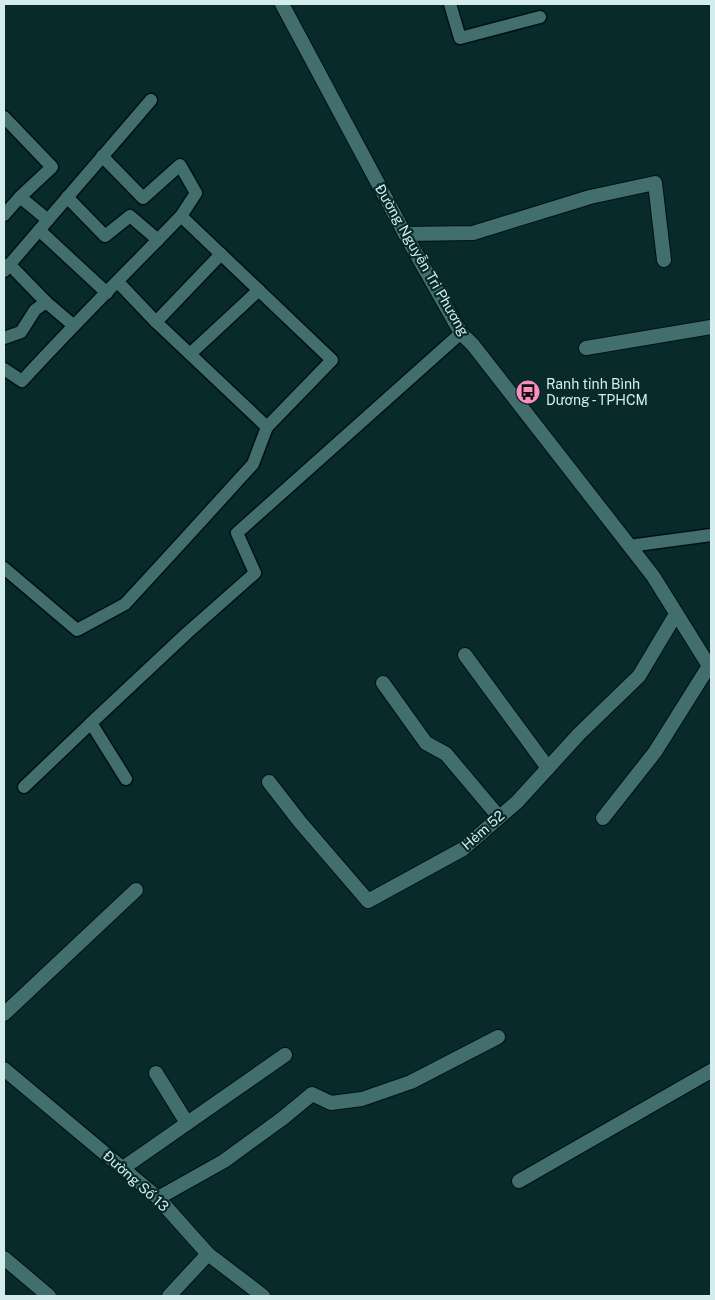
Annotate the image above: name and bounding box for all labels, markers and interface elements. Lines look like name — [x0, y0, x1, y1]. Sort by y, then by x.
street label: Đường Nguyễn Tri Phương — [372, 181, 472, 339]
place label: Ranh tỉnh Bình Dương - TPHCM — [546, 376, 648, 408]
bus stop icon: Ranh tỉnh Bình Dương - TPHCM — [515, 379, 541, 405]
street label: Hẻm 52 — [458, 807, 508, 853]
street label: Đường Số 13 — [100, 1147, 172, 1215]

